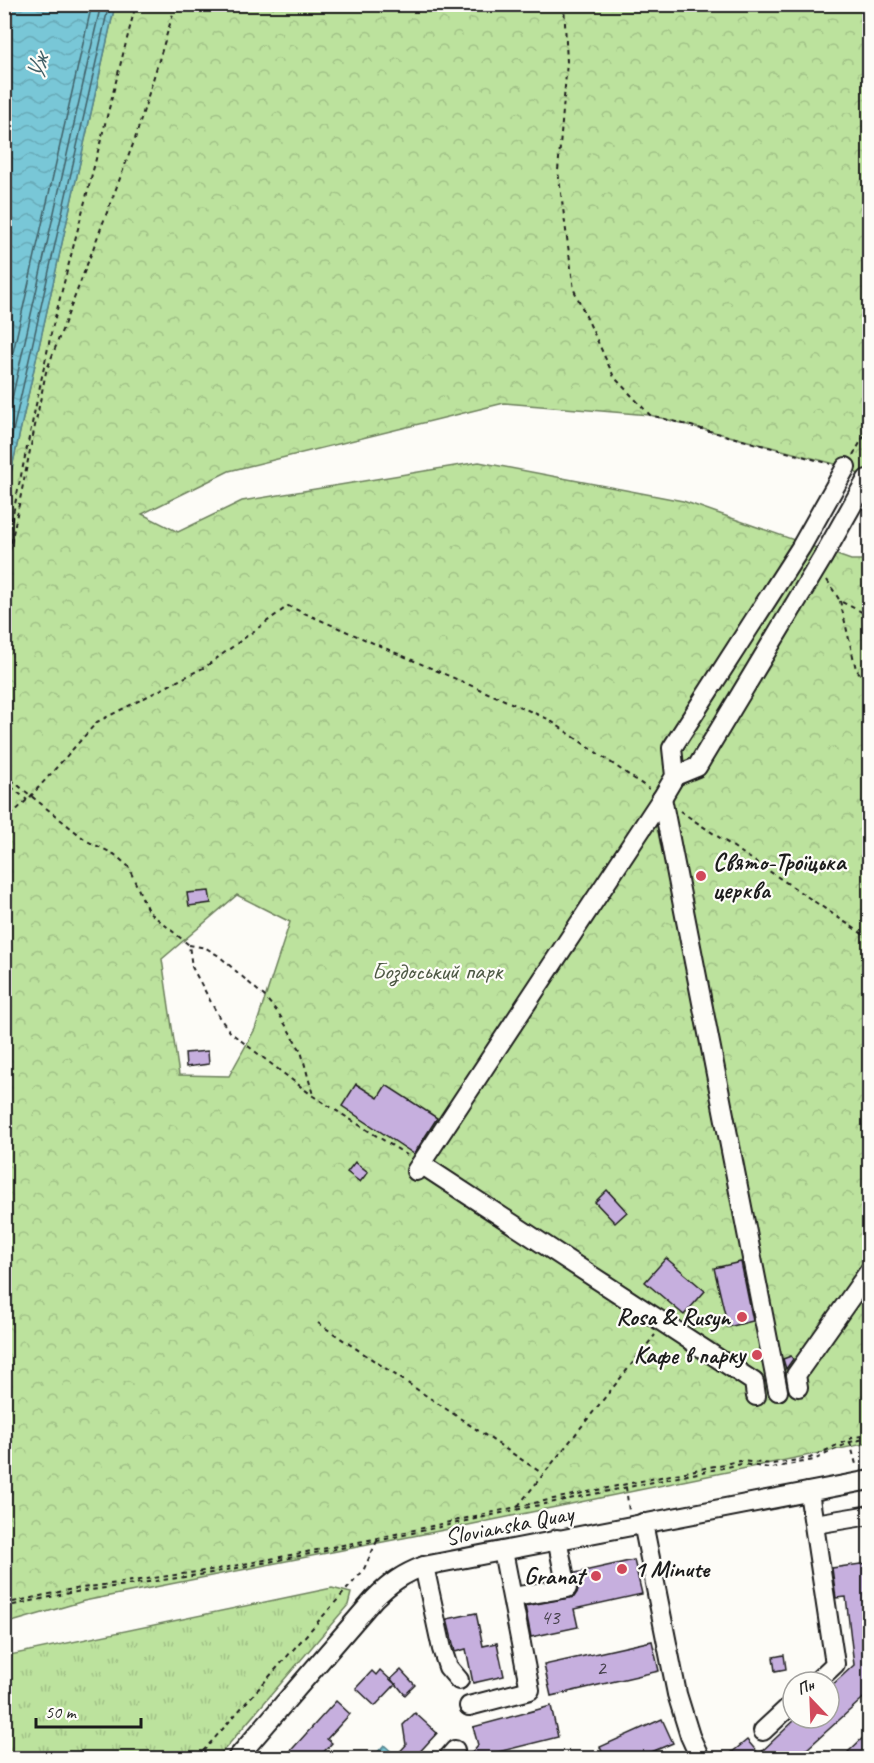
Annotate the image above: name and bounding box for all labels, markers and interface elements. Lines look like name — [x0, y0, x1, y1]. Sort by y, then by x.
water label: Уж — [19, 46, 57, 83]
place label: Свято-Троїцька церква — [713, 847, 848, 905]
marker: Свято-Троїцька церква — [694, 869, 708, 883]
park label: Боздоський парк — [372, 956, 505, 987]
place label: Rosa & Rusyn — [616, 1302, 732, 1332]
marker: Rosa & Rusyn — [735, 1310, 749, 1324]
place label: Кафе в парку — [634, 1340, 748, 1370]
marker: Кафе в парку — [750, 1348, 764, 1362]
street label: Slovianska Quay — [442, 1498, 577, 1552]
place label: 1 Minute — [634, 1554, 711, 1584]
place label: Granat — [524, 1561, 588, 1591]
marker: 1 Minute — [615, 1562, 629, 1576]
marker: Granat — [589, 1569, 603, 1583]
house number: 43 — [541, 1604, 561, 1630]
house number: 2 — [596, 1655, 607, 1681]
north arrow — [781, 1670, 841, 1730]
text: Пн — [794, 1674, 818, 1700]
scale bar — [36, 1691, 141, 1729]
text: 50 m — [45, 1701, 78, 1723]

